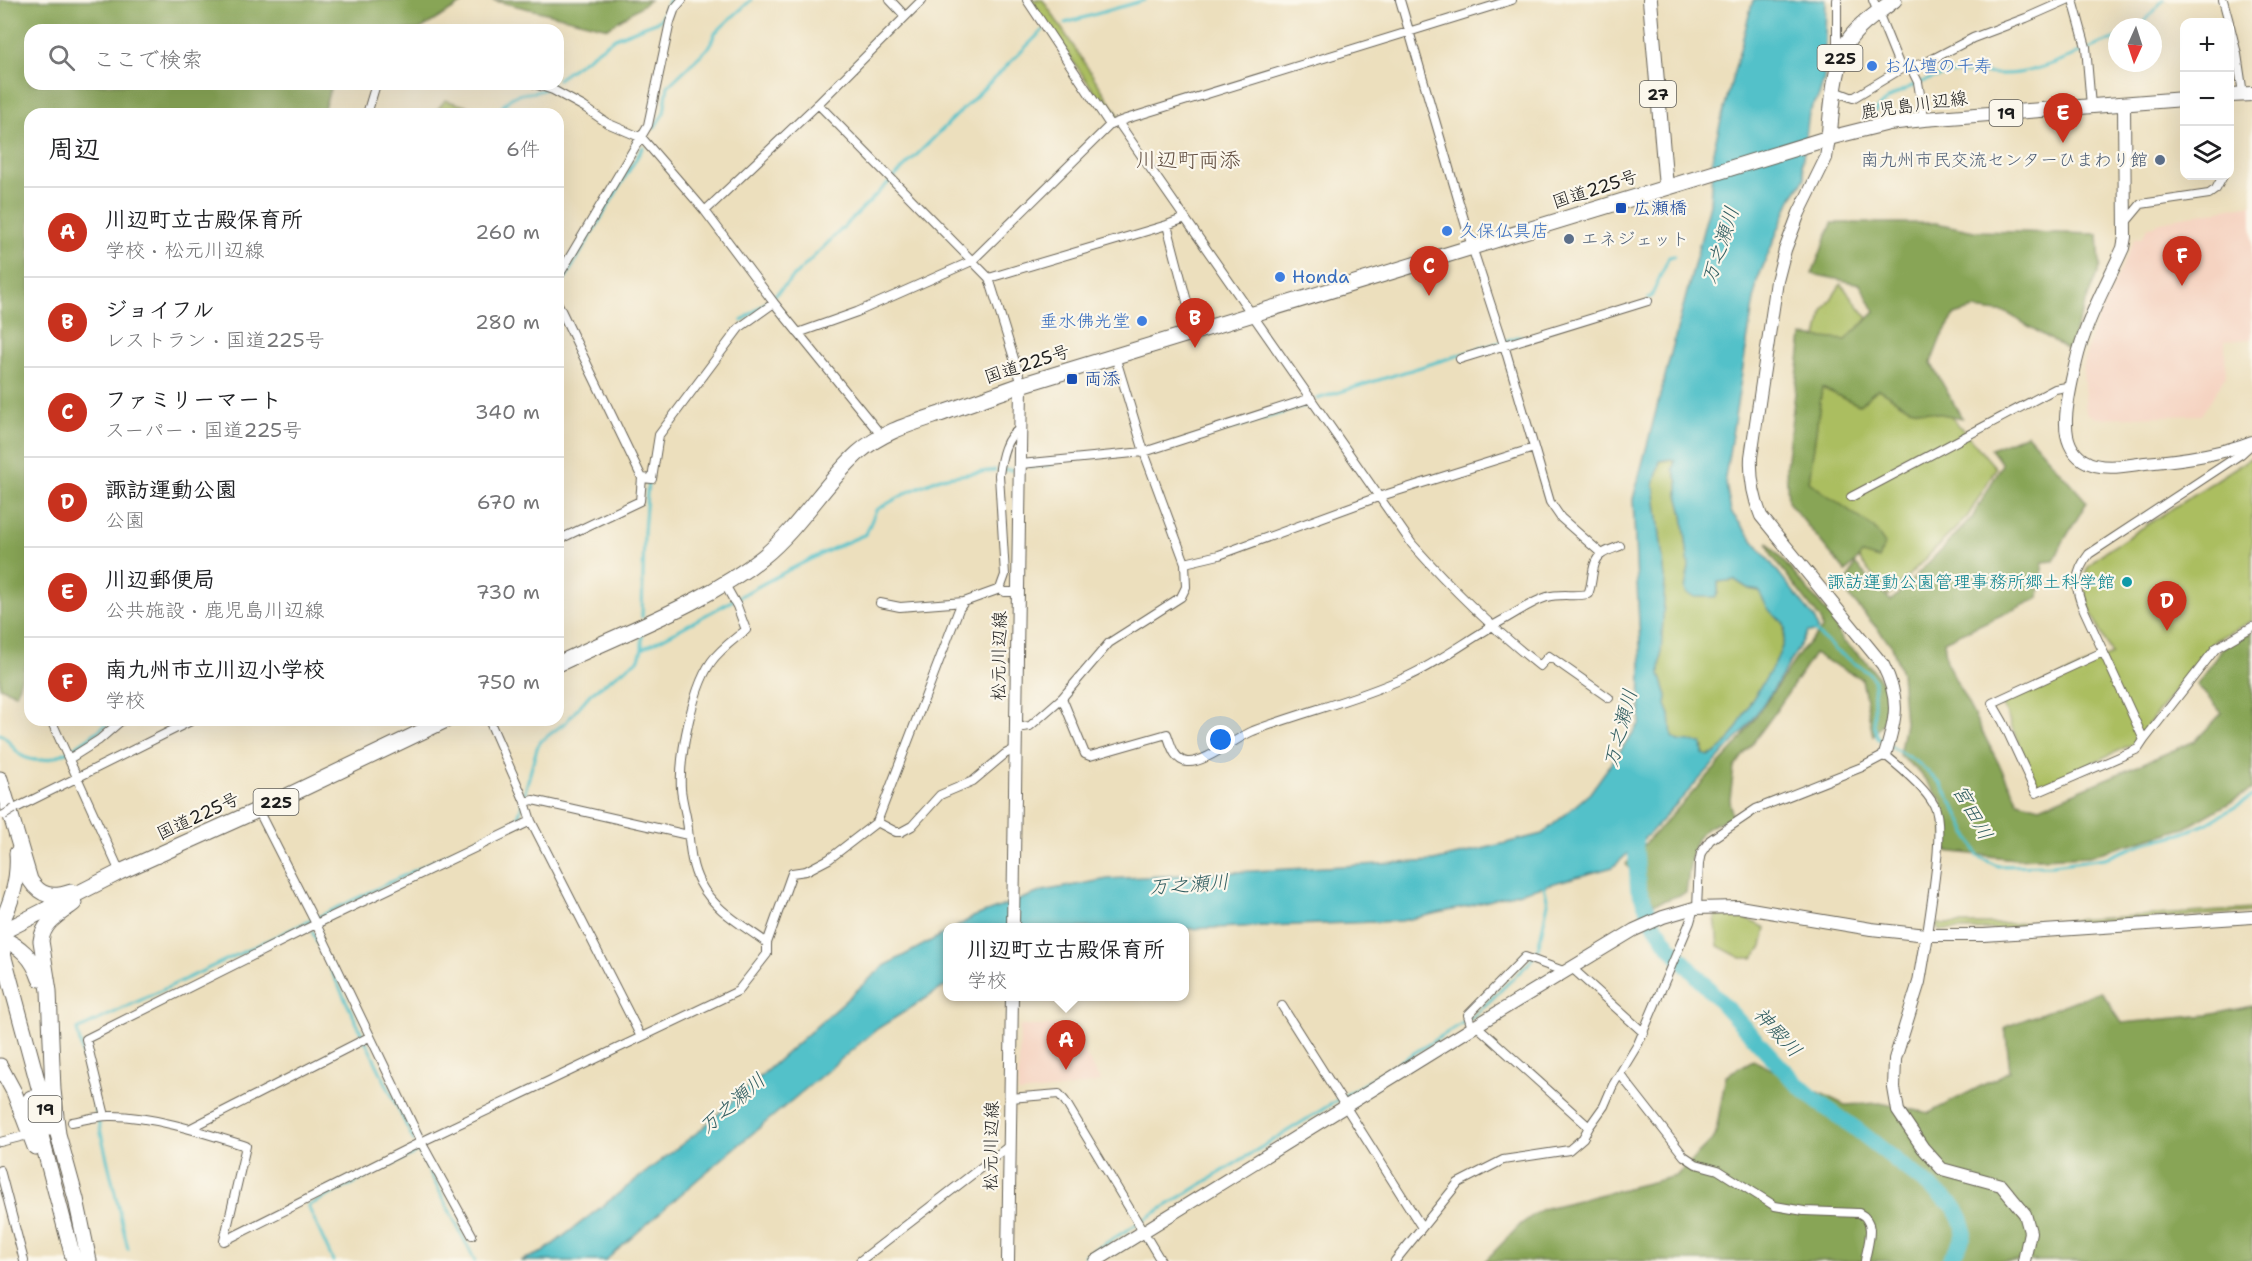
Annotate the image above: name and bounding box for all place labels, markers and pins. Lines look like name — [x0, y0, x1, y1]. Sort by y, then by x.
place label: お仏壇の千寿 — [1884, 54, 1992, 78]
marker: お仏壇の千寿 — [1865, 59, 1879, 73]
pin: E — [2044, 94, 2082, 143]
place label: 南九州市民交流センターひまわり館 — [1861, 148, 2148, 172]
marker: 南九州市民交流センターひまわり館 — [2153, 153, 2167, 167]
place label: 広瀬橋 — [1633, 196, 1687, 220]
marker: 広瀬橋 — [1614, 201, 1628, 215]
place label: 久保仏具店 — [1459, 219, 1549, 243]
marker: 久保仏具店 — [1440, 224, 1454, 238]
place label: エネジェット — [1581, 227, 1689, 251]
marker: エネジェット — [1562, 232, 1576, 246]
pin: F — [2162, 236, 2202, 286]
pin: C — [1410, 246, 1448, 296]
place label: Honda — [1292, 265, 1349, 289]
marker: Honda — [1273, 270, 1287, 284]
pin: B — [1176, 298, 1214, 348]
place label: 垂水佛光堂 — [1040, 309, 1130, 333]
marker: 垂水佛光堂 — [1135, 314, 1149, 328]
place label: 両添 — [1084, 367, 1121, 391]
marker: 両添 — [1065, 372, 1079, 386]
place label: 諏訪運動公園管理事務所郷土科学館 — [1827, 570, 2115, 594]
marker: 諏訪運動公園管理事務所郷土科学館 — [2120, 575, 2134, 589]
pin: D — [2148, 582, 2186, 631]
pin: A — [1046, 1020, 1086, 1070]

